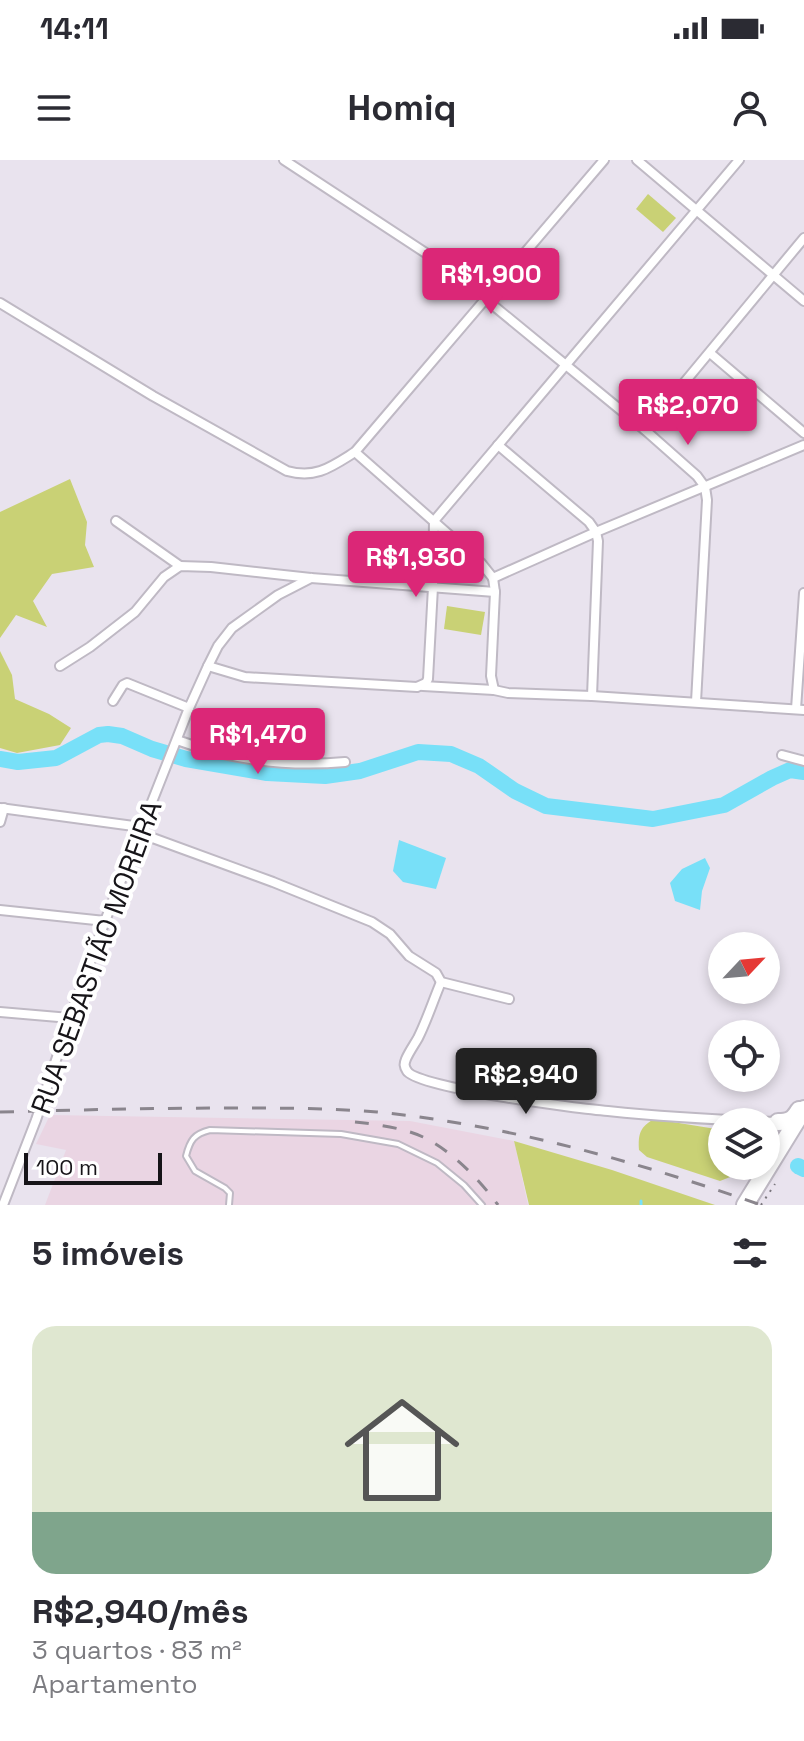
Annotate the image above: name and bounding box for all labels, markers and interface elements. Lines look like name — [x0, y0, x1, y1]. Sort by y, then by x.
text: 14:11 — [40, 9, 109, 48]
text: Homiq — [348, 85, 456, 131]
icon: menu — [32, 86, 76, 130]
icon: person — [728, 86, 772, 130]
pin: R$1,900 — [417, 248, 565, 316]
text: R$1,900 — [440, 257, 542, 291]
pin: R$2,070 — [614, 379, 762, 447]
text: R$2,070 — [637, 388, 739, 422]
pin: R$1,930 — [342, 531, 490, 599]
text: R$1,930 — [366, 540, 466, 574]
pin: R$1,470 — [184, 708, 332, 776]
text: R$1,470 — [209, 717, 307, 751]
street label: RUA SEBASTIÃO MOREIRA — [23, 795, 169, 1119]
north arrow — [708, 932, 780, 1004]
map controls — [708, 932, 780, 1180]
button: locate — [708, 1020, 780, 1092]
pin: R$2,940 — [452, 1048, 600, 1116]
text: R$2,940 — [474, 1057, 578, 1091]
button: layers — [708, 1108, 780, 1180]
scale bar — [24, 1149, 162, 1185]
text: 100 m — [36, 1153, 98, 1181]
icon: filters — [728, 1231, 772, 1275]
text: 5 imóveis — [32, 1232, 184, 1275]
icon: home — [330, 1378, 474, 1522]
text: R$2,940/mês — [32, 1590, 249, 1633]
text: 3 quartos · 83 m² — [32, 1633, 242, 1667]
text: Apartamento — [32, 1667, 198, 1701]

